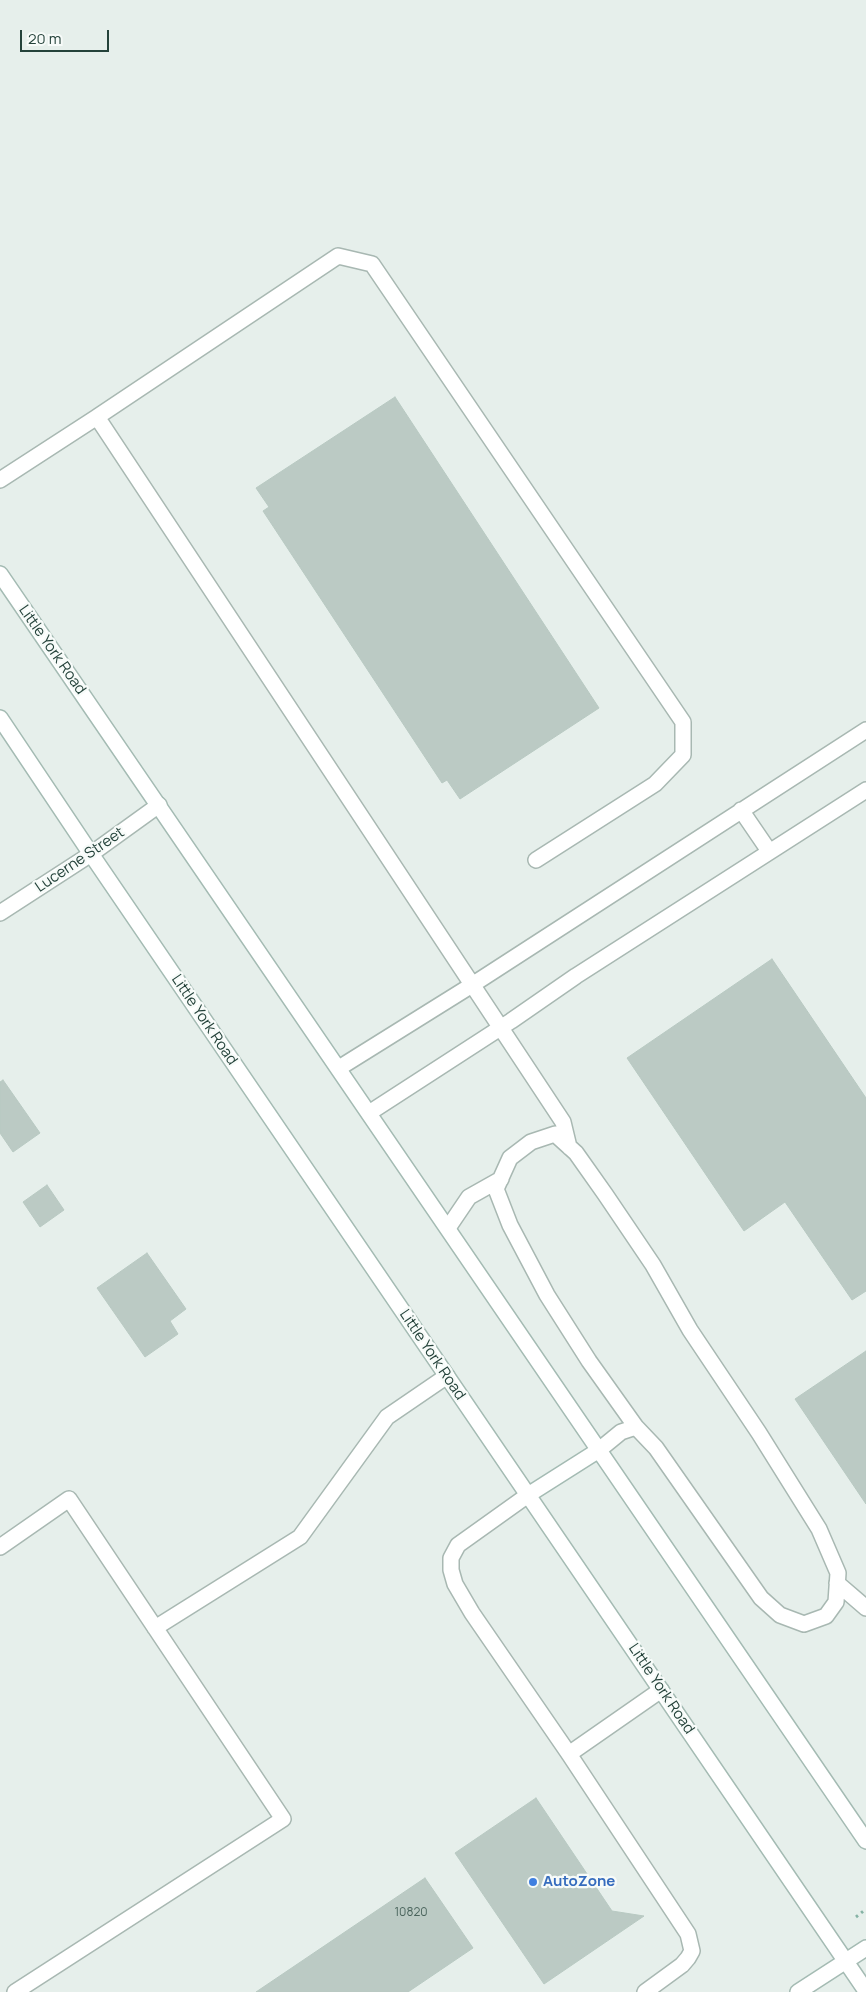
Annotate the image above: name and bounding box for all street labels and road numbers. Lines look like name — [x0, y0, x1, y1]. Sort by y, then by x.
street label: Little York Road — [15, 602, 89, 698]
street label: Lucerne Street — [32, 824, 128, 896]
street label: Little York Road — [167, 971, 241, 1069]
street label: Little York Road — [395, 1306, 469, 1404]
street label: Little York Road — [624, 1640, 698, 1738]

